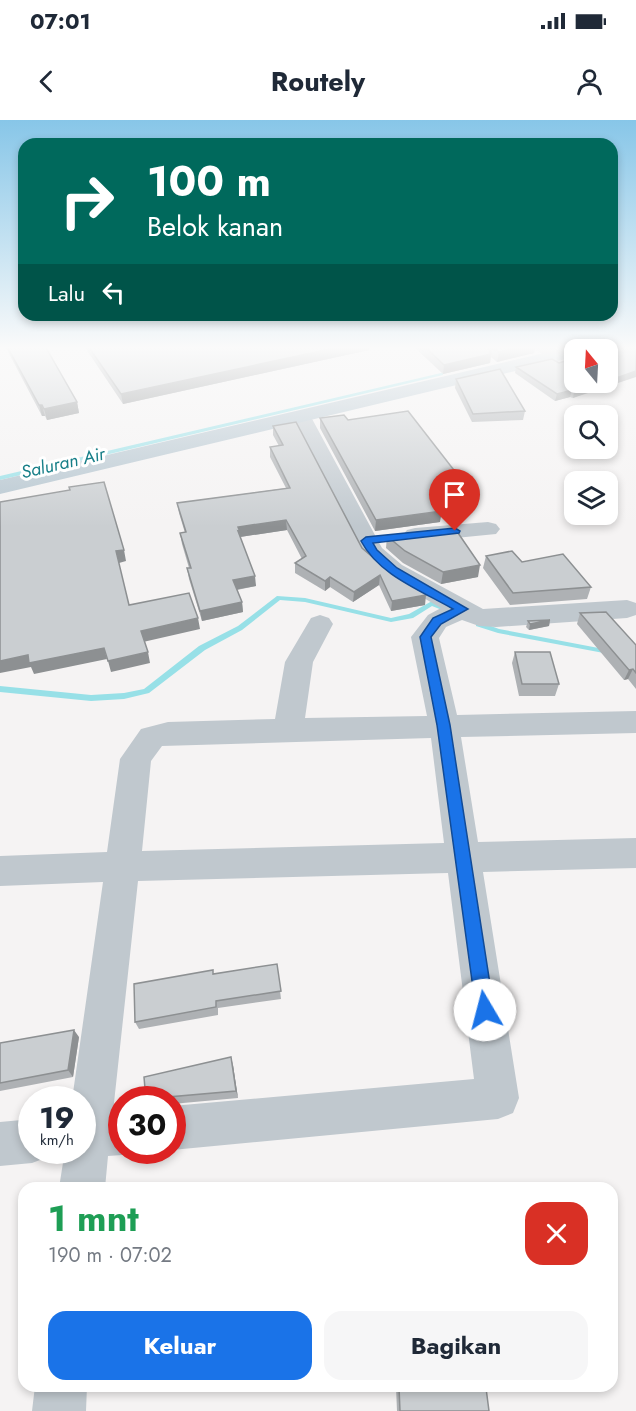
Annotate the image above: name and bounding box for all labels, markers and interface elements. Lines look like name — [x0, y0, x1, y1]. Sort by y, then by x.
text: 07:01 — [30, 5, 91, 37]
text: Routely — [271, 62, 365, 101]
icon: back — [30, 65, 63, 98]
icon: person — [573, 65, 606, 98]
text: 100 m — [147, 151, 271, 212]
icon: right — [48, 162, 126, 240]
text: Belok kanan — [147, 207, 283, 246]
icon: left — [97, 276, 130, 309]
text: Lalu — [48, 277, 85, 309]
north arrow — [564, 339, 618, 393]
map controls — [564, 339, 618, 525]
button: search — [564, 405, 618, 459]
water label: Saluran Air — [19, 441, 108, 485]
pin — [429, 469, 480, 531]
button: layers — [564, 471, 618, 525]
icon: arrive — [438, 478, 471, 511]
position arrow — [453, 978, 517, 1042]
speed limit sign: 30 — [108, 1086, 186, 1164]
text: 19 — [39, 1096, 75, 1139]
text: km/h — [40, 1129, 74, 1151]
text: 1 mnt — [48, 1192, 139, 1244]
button: close — [525, 1202, 588, 1265]
text: 190 m · 07:02 — [48, 1241, 172, 1270]
button: Keluar — [48, 1311, 312, 1380]
button: Bagikan — [324, 1311, 588, 1380]

